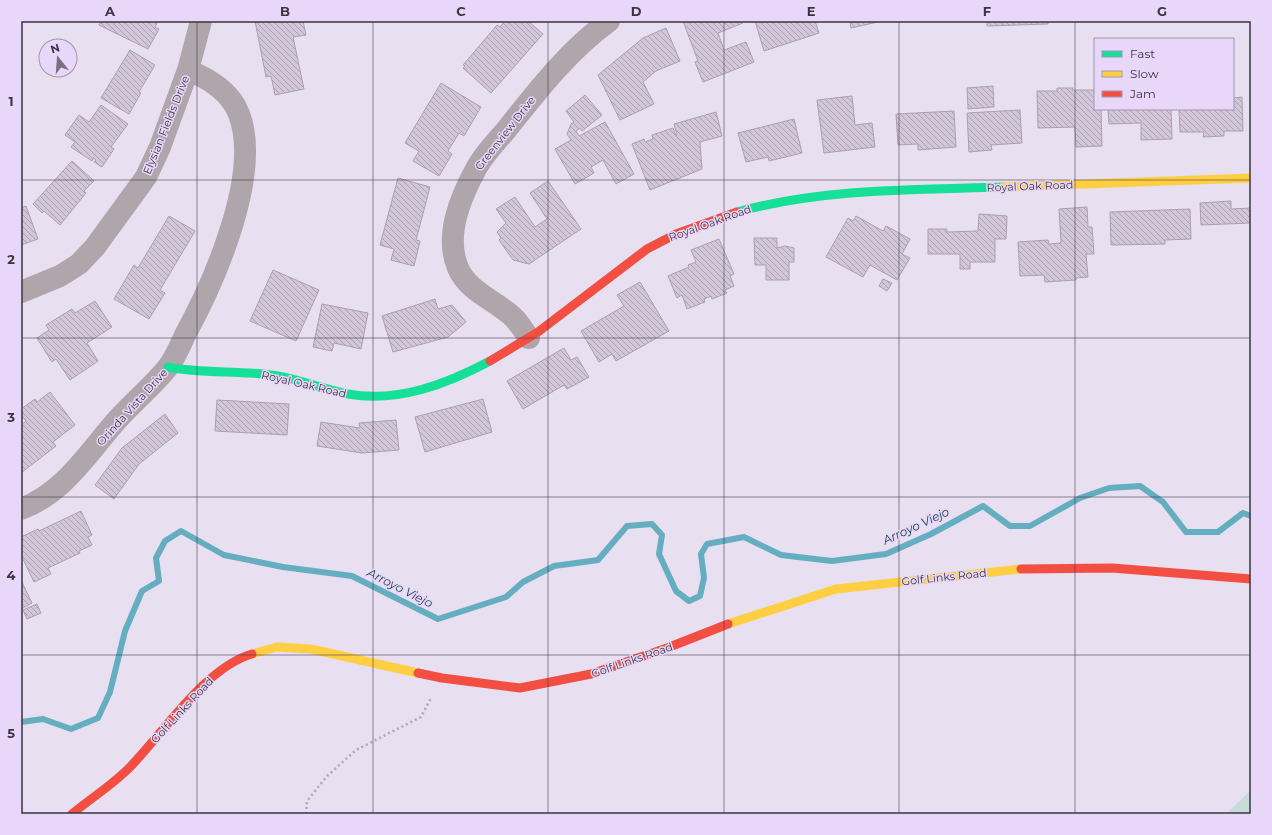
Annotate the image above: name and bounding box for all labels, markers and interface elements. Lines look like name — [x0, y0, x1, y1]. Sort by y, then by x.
text: A — [104, 3, 116, 19]
text: B — [280, 3, 290, 19]
text: C — [456, 3, 466, 19]
text: D — [631, 3, 642, 19]
text: E — [807, 3, 816, 19]
text: F — [983, 3, 991, 19]
text: G — [1157, 3, 1167, 19]
north arrow — [38, 38, 78, 78]
legend — [1094, 38, 1234, 110]
text: N — [49, 40, 61, 56]
text: Fast — [1130, 46, 1155, 61]
text: Slow — [1130, 66, 1159, 81]
street label: Elysian Fields Drive — [140, 73, 192, 176]
text: Jam — [1129, 86, 1156, 101]
text: 1 — [8, 93, 14, 109]
street label: Greenview Drive — [472, 93, 538, 173]
street label: Royal Oak Road — [986, 177, 1074, 195]
street label: Royal Oak Road — [667, 202, 753, 244]
text: 2 — [7, 251, 15, 267]
street label: Orinda Vista Drive — [94, 365, 171, 448]
street label: Royal Oak Road — [260, 367, 348, 401]
text: 3 — [6, 409, 15, 425]
water label: Arroyo Viejo — [879, 503, 952, 548]
water label: Arroyo Viejo — [364, 564, 436, 611]
street label: Golf Links Road — [901, 566, 987, 588]
text: 4 — [7, 567, 16, 583]
street label: Golf Links Road — [589, 640, 675, 680]
street label: Golf Links Road — [148, 674, 216, 746]
text: 5 — [7, 725, 15, 741]

